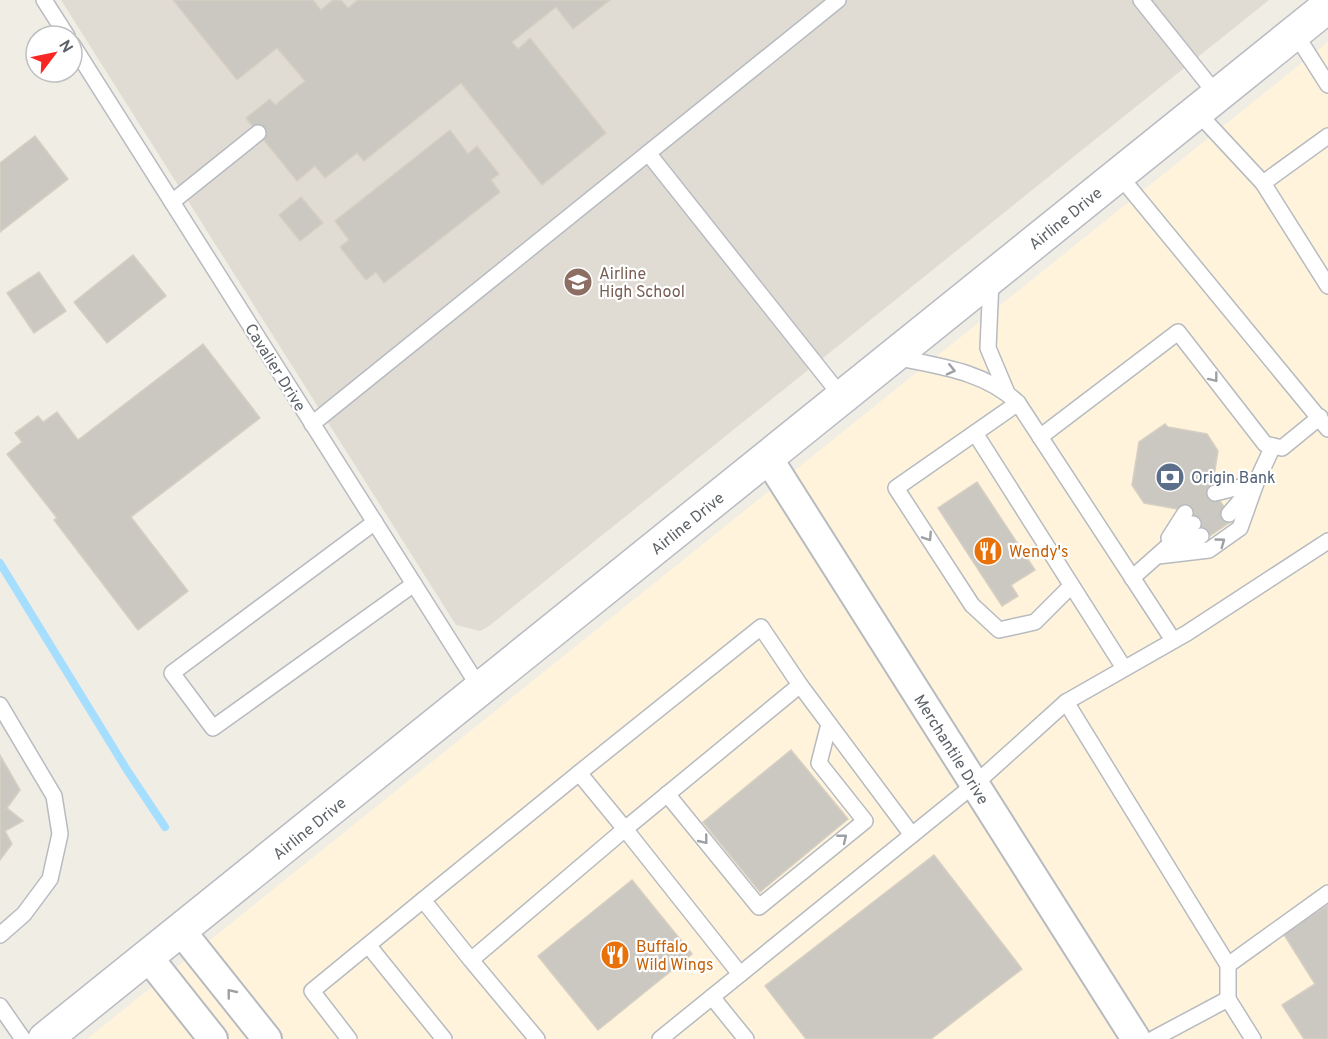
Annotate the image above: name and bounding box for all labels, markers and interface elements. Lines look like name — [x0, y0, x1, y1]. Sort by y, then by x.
north arrow — [24, 24, 84, 84]
text: N — [53, 37, 77, 57]
street label: Airline Drive — [1025, 184, 1107, 255]
place label: Airline High School — [599, 265, 685, 303]
school or university icon: Airline High School — [562, 266, 594, 298]
street label: Cavalier Drive — [239, 320, 309, 416]
one-way arrow — [946, 362, 956, 375]
one-way arrow — [1206, 371, 1217, 382]
bank icon: Origin Bank — [1154, 461, 1186, 493]
place label: Origin Bank — [1191, 469, 1276, 489]
street label: Airline Drive — [647, 489, 729, 560]
one-way arrow — [920, 531, 932, 541]
restaurant icon: Wendy's — [972, 535, 1004, 567]
one-way arrow — [1214, 538, 1225, 549]
place label: Wendy's — [1009, 543, 1069, 563]
street label: Merchantile Drive — [908, 691, 992, 809]
street label: Airline Drive — [269, 794, 351, 865]
one-way arrow — [697, 833, 708, 844]
one-way arrow — [837, 835, 848, 846]
place label: Buffalo Wild Wings — [636, 938, 713, 976]
restaurant icon: Buffalo Wild Wings — [599, 939, 631, 971]
one-way arrow — [227, 989, 238, 1000]

